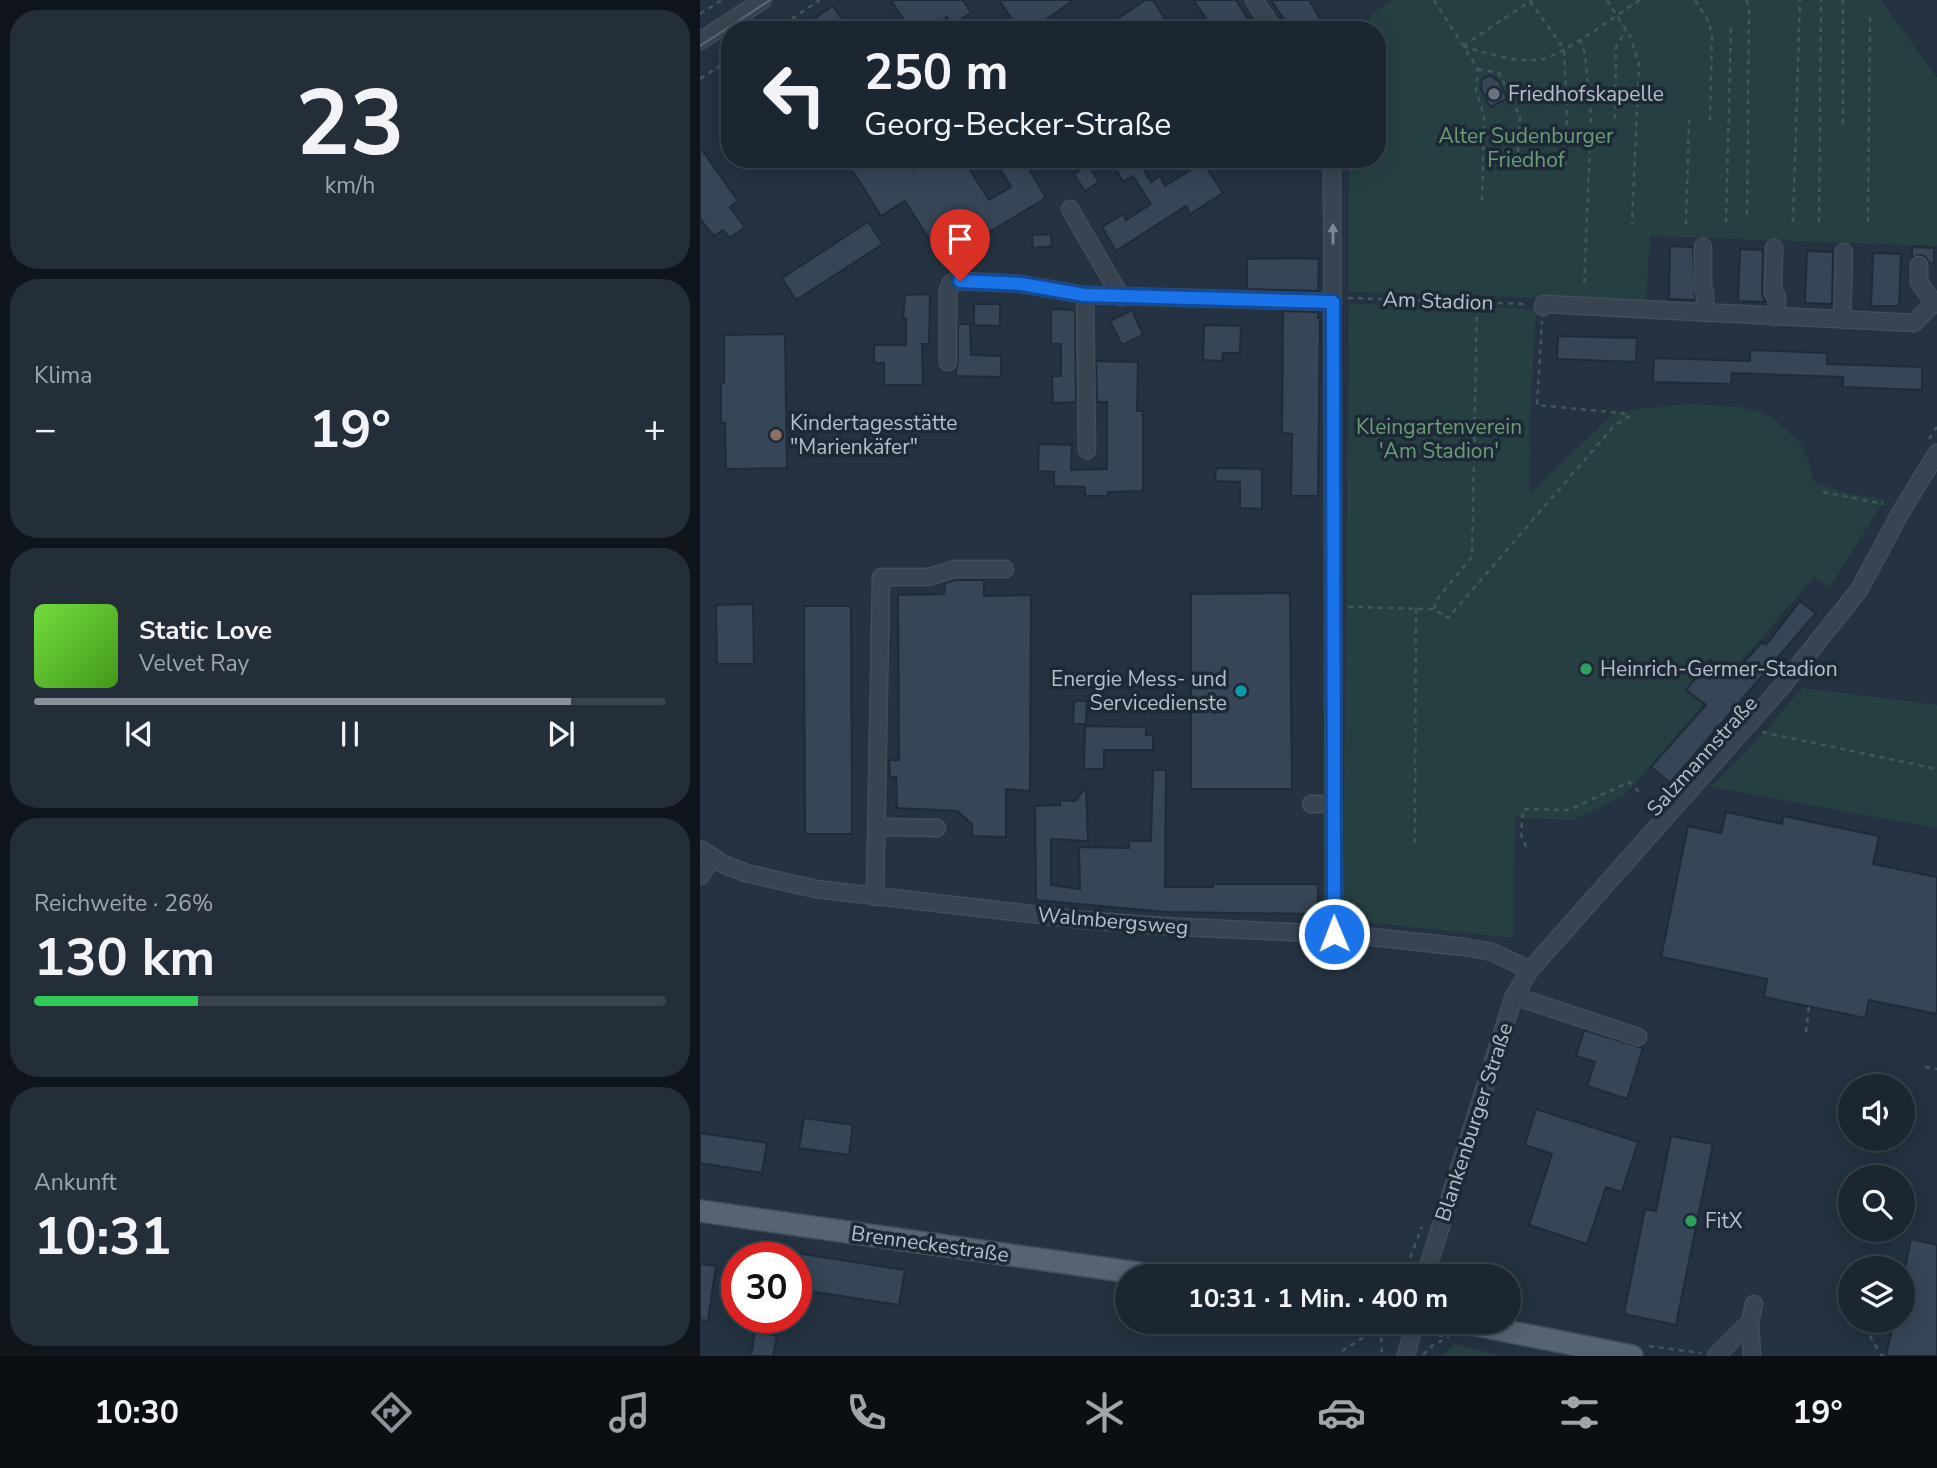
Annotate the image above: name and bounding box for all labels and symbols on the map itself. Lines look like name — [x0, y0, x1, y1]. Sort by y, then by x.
place label: Friedhofskapelle — [1508, 80, 1664, 108]
marker: Friedhofskapelle — [1486, 86, 1502, 102]
park label: Alter Sudenburger Friedhof — [1438, 122, 1614, 174]
pin — [930, 209, 990, 281]
one-way arrow — [1327, 223, 1339, 245]
street label: Am Stadion — [1382, 285, 1494, 317]
place label: Kindertagesstätte "Marienkäfer" — [790, 409, 957, 461]
park label: Kleingartenverein 'Am Stadion' — [1356, 413, 1522, 465]
marker: Kindertagesstätte "Marienkäfer" — [768, 427, 784, 443]
place label: Heinrich-Germer-Stadion — [1600, 655, 1838, 683]
marker: Heinrich-Germer-Stadion — [1578, 661, 1594, 677]
place label: Energie Mess- und Servicedienste — [1051, 665, 1227, 717]
marker: Energie Mess- und Servicedienste — [1233, 683, 1249, 699]
street label: Salzmannstraße — [1640, 690, 1764, 822]
position arrow — [1297, 897, 1371, 971]
street label: Walmbergsweg — [1036, 900, 1190, 942]
street label: Blankenburger Straße — [1429, 1019, 1519, 1225]
place label: FitX — [1705, 1207, 1743, 1235]
marker: FitX — [1683, 1213, 1699, 1229]
street label: Brenneckestraße — [849, 1219, 1011, 1269]
speed limit sign: 30 — [721, 1242, 812, 1333]

